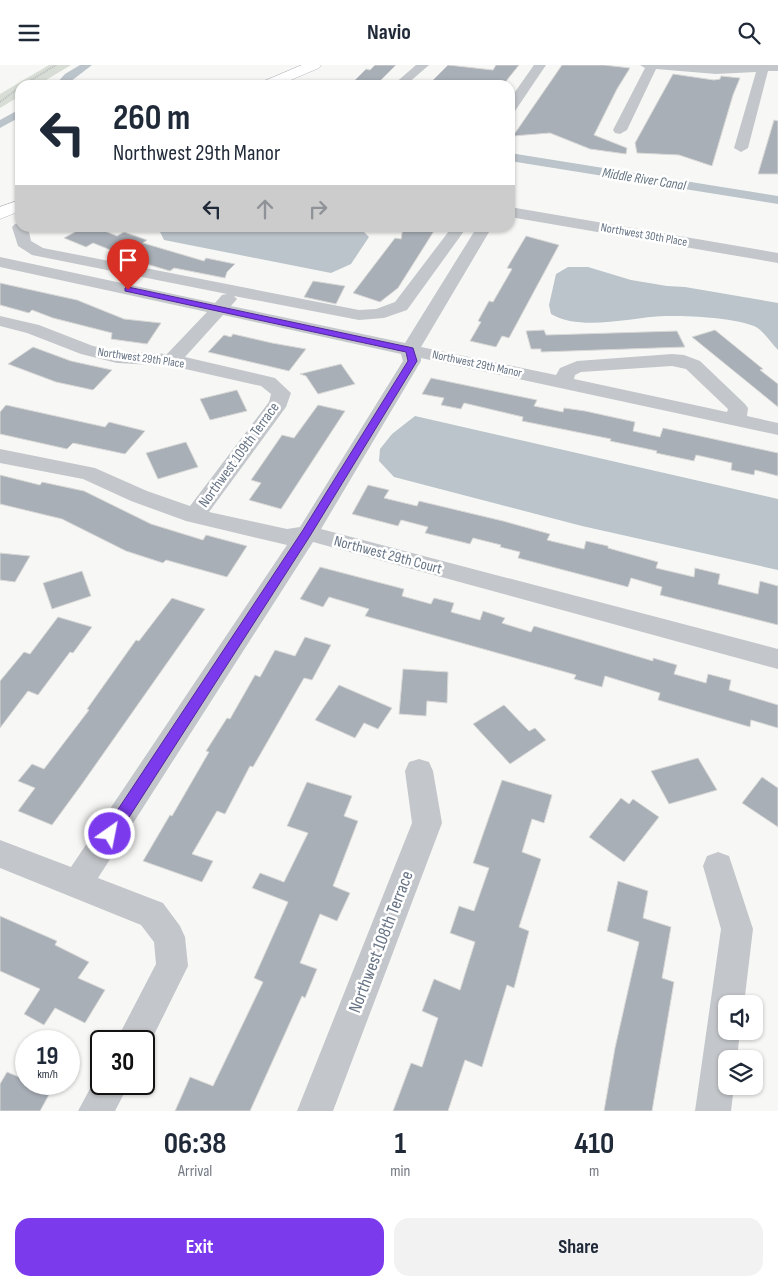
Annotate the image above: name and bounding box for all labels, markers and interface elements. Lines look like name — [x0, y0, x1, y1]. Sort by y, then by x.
icon: menu — [15, 19, 43, 47]
text: Navio — [367, 19, 411, 46]
icon: search — [735, 19, 763, 47]
text: 260 m — [113, 97, 190, 140]
icon: left — [30, 100, 95, 165]
text: Northwest 29th Manor — [113, 140, 280, 167]
water label: Middle River Canal — [601, 164, 687, 194]
icon: left — [198, 195, 226, 223]
icon: ahead — [251, 195, 279, 223]
icon: right — [304, 195, 332, 223]
street label: Northwest 30th Place — [600, 220, 689, 250]
pin — [107, 239, 149, 290]
icon: arrive — [114, 246, 142, 274]
street label: Northwest 29th Place — [97, 344, 185, 372]
street label: Northwest 29th Manor — [431, 347, 524, 381]
street label: Northwest 109th Terrace — [194, 399, 284, 511]
street label: Northwest 29th Court — [332, 531, 445, 579]
position arrow — [83, 807, 135, 859]
street label: Northwest 108th Terrace — [344, 868, 418, 1016]
map controls — [718, 995, 763, 1095]
button: sound — [718, 995, 763, 1040]
speed limit sign: 30 — [90, 1030, 155, 1095]
text: 19 — [37, 1041, 58, 1072]
button: layers — [718, 1050, 763, 1095]
text: km/h — [37, 1067, 58, 1082]
text: 06:38 — [164, 1126, 226, 1162]
text: 1 — [394, 1126, 406, 1162]
text: 410 — [574, 1126, 614, 1162]
text: Arrival — [178, 1162, 212, 1181]
text: min — [390, 1162, 410, 1181]
text: m — [589, 1162, 599, 1181]
button: Exit — [15, 1218, 384, 1276]
button: Share — [394, 1218, 763, 1276]

